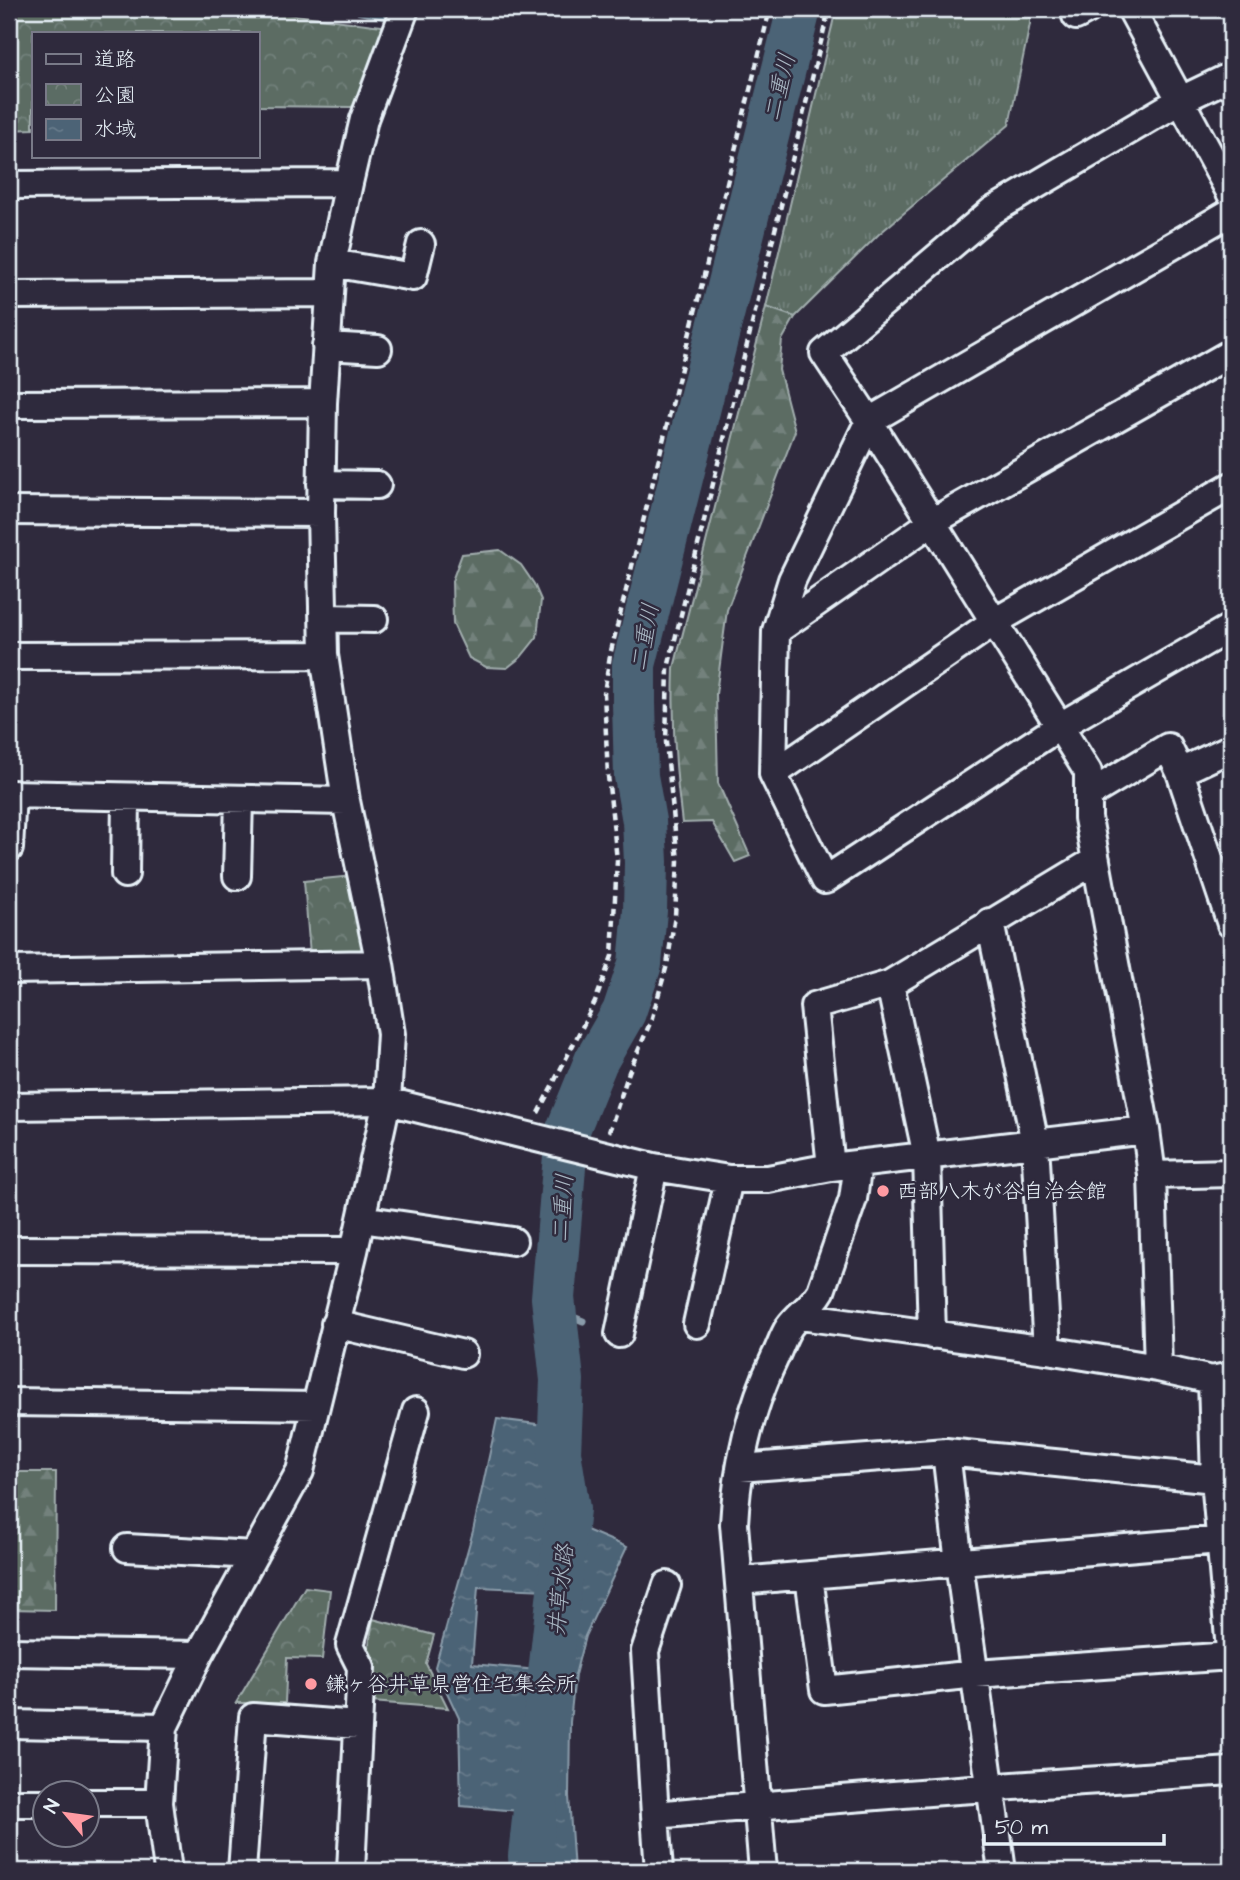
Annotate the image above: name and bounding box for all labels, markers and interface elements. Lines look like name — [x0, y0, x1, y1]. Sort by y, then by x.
legend — [32, 32, 259, 158]
text: 道路 — [94, 45, 136, 74]
water label: 二重川 — [756, 50, 804, 125]
text: 公園 — [94, 81, 136, 110]
text: 水域 — [94, 115, 136, 144]
water label: 二重川 — [623, 600, 667, 674]
water label: 二重川 — [545, 1173, 581, 1244]
place label: 西部八木が谷自治会館 — [897, 1177, 1107, 1206]
marker: 西部八木が谷自治会館 — [875, 1183, 891, 1199]
water label: 井草水路 — [540, 1541, 582, 1638]
place label: 鎌ヶ谷井草県営住宅集会所 — [325, 1670, 577, 1699]
marker: 鎌ヶ谷井草県営住宅集会所 — [303, 1676, 319, 1692]
north arrow — [32, 1778, 102, 1848]
text: N — [38, 1795, 67, 1818]
scale bar — [984, 1803, 1165, 1847]
text: 50 m — [995, 1813, 1049, 1842]

